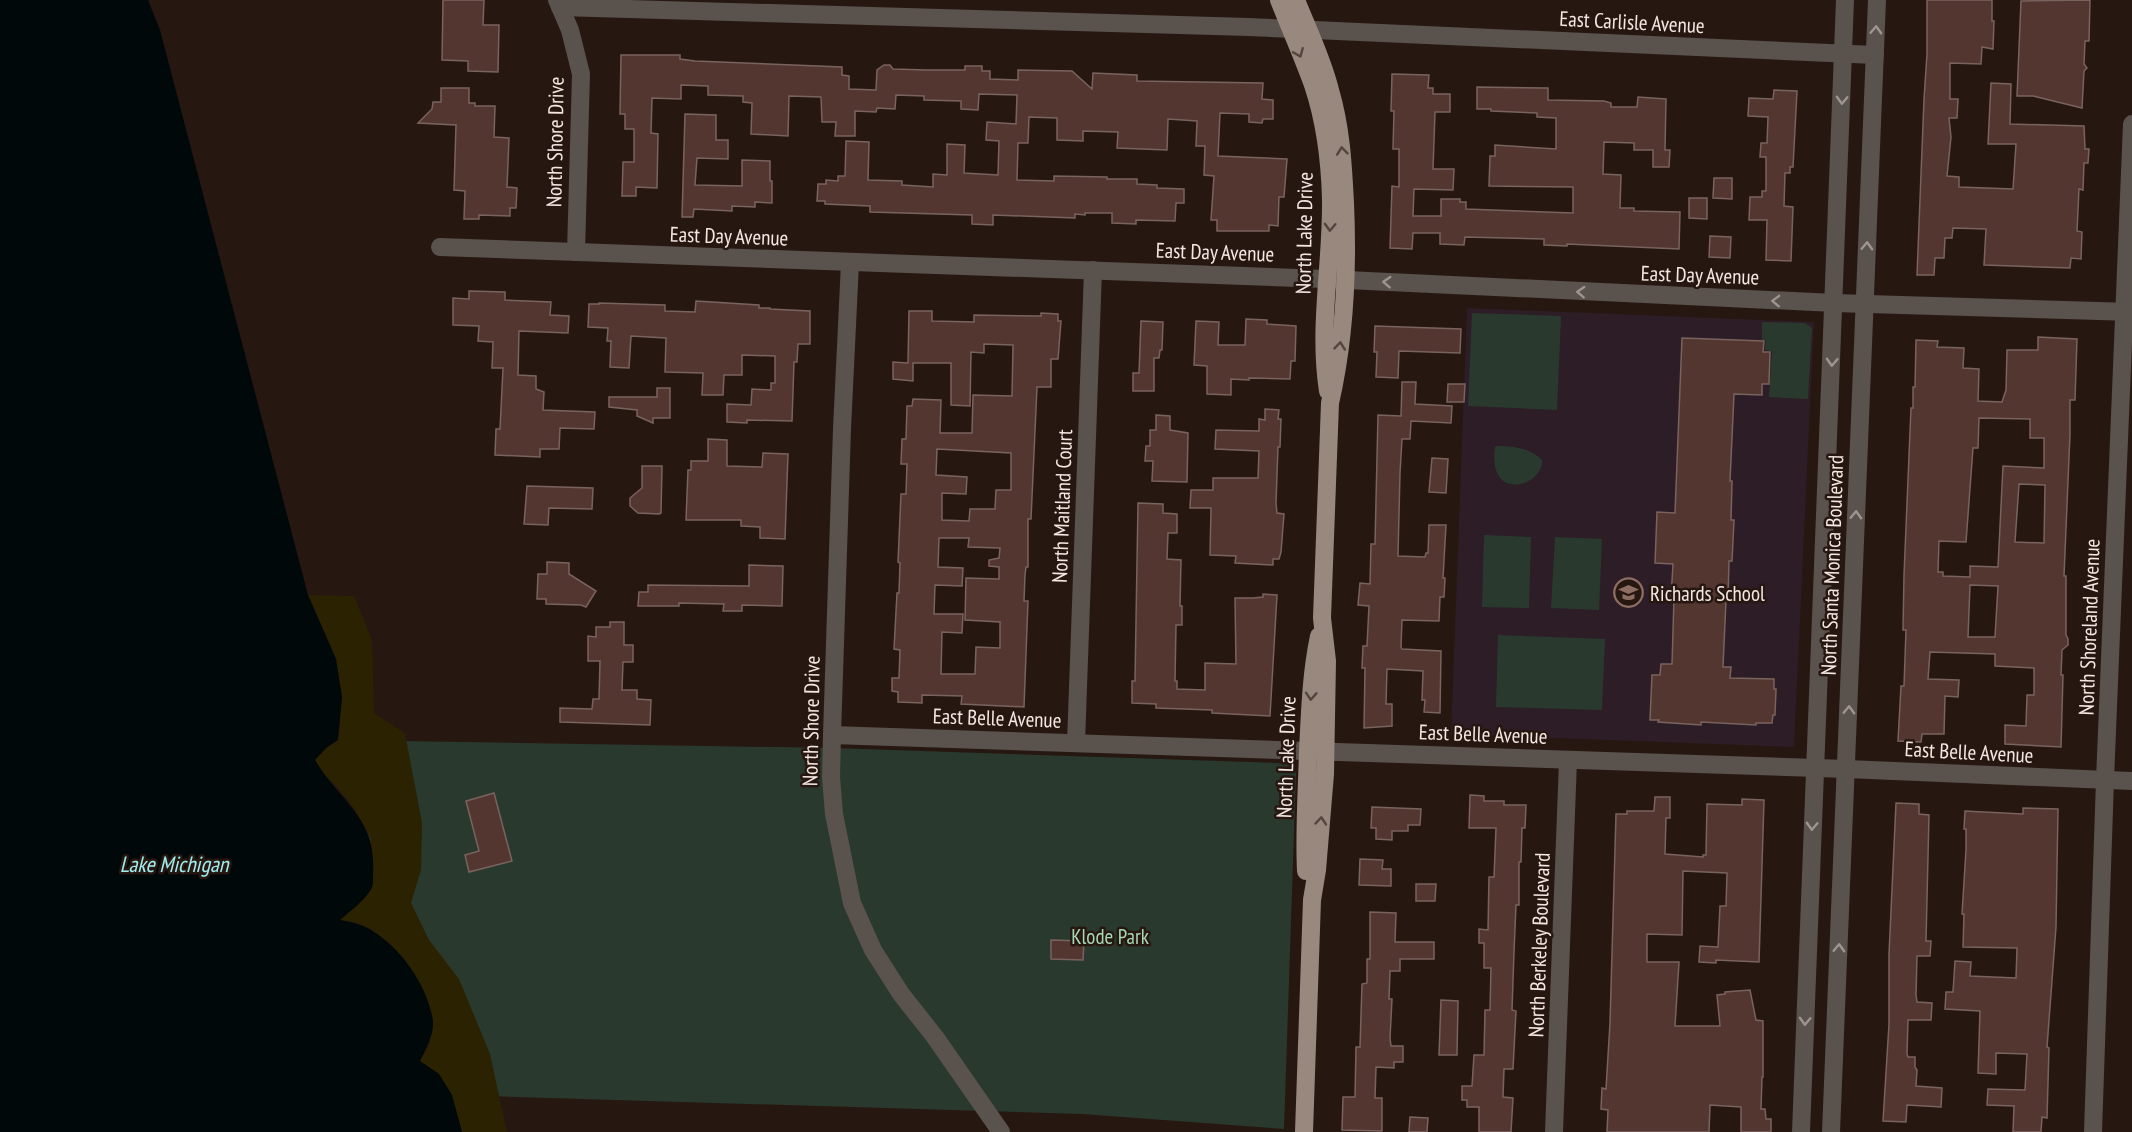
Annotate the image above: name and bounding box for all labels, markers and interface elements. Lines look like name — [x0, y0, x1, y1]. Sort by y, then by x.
street label: East Carlisle Avenue — [1559, 5, 1705, 39]
one-way arrow — [1869, 25, 1882, 34]
one-way arrow — [1292, 47, 1304, 58]
street label: North Shore Drive — [540, 77, 570, 207]
one-way arrow — [1835, 96, 1848, 105]
one-way arrow — [1336, 146, 1349, 155]
street label: North Lake Drive — [1289, 172, 1319, 294]
street label: East Day Avenue — [669, 220, 789, 252]
one-way arrow — [1324, 222, 1336, 231]
street label: East Day Avenue — [1155, 236, 1275, 268]
one-way arrow — [1860, 241, 1873, 250]
street label: East Day Avenue — [1640, 259, 1760, 291]
one-way arrow — [1382, 276, 1391, 289]
one-way arrow — [1577, 286, 1586, 299]
one-way arrow — [1772, 294, 1781, 307]
one-way arrow — [1333, 341, 1346, 350]
one-way arrow — [1826, 357, 1839, 366]
street label: North Maitland Court — [1046, 429, 1078, 583]
street label: North Santa Monica Boulevard — [1815, 454, 1849, 676]
one-way arrow — [1850, 511, 1862, 520]
street label: North Shoreland Avenue — [2072, 538, 2106, 716]
school or university icon: Richards School — [1613, 577, 1645, 609]
place label: Richards School — [1650, 580, 1765, 607]
street label: North Shore Drive — [796, 656, 826, 786]
one-way arrow — [1304, 692, 1317, 701]
street label: North Lake Drive — [1270, 695, 1302, 819]
street label: East Belle Avenue — [932, 702, 1062, 734]
one-way arrow — [1842, 706, 1855, 715]
street label: East Belle Avenue — [1418, 718, 1548, 750]
street label: East Belle Avenue — [1904, 735, 2034, 769]
one-way arrow — [1314, 816, 1327, 825]
one-way arrow — [1806, 822, 1819, 831]
water label: Lake Michigan — [120, 850, 230, 878]
street label: North Berkeley Boulevard — [1522, 852, 1556, 1038]
park label: Klode Park — [1071, 923, 1149, 950]
one-way arrow — [1832, 943, 1845, 952]
one-way arrow — [1799, 1016, 1812, 1025]

